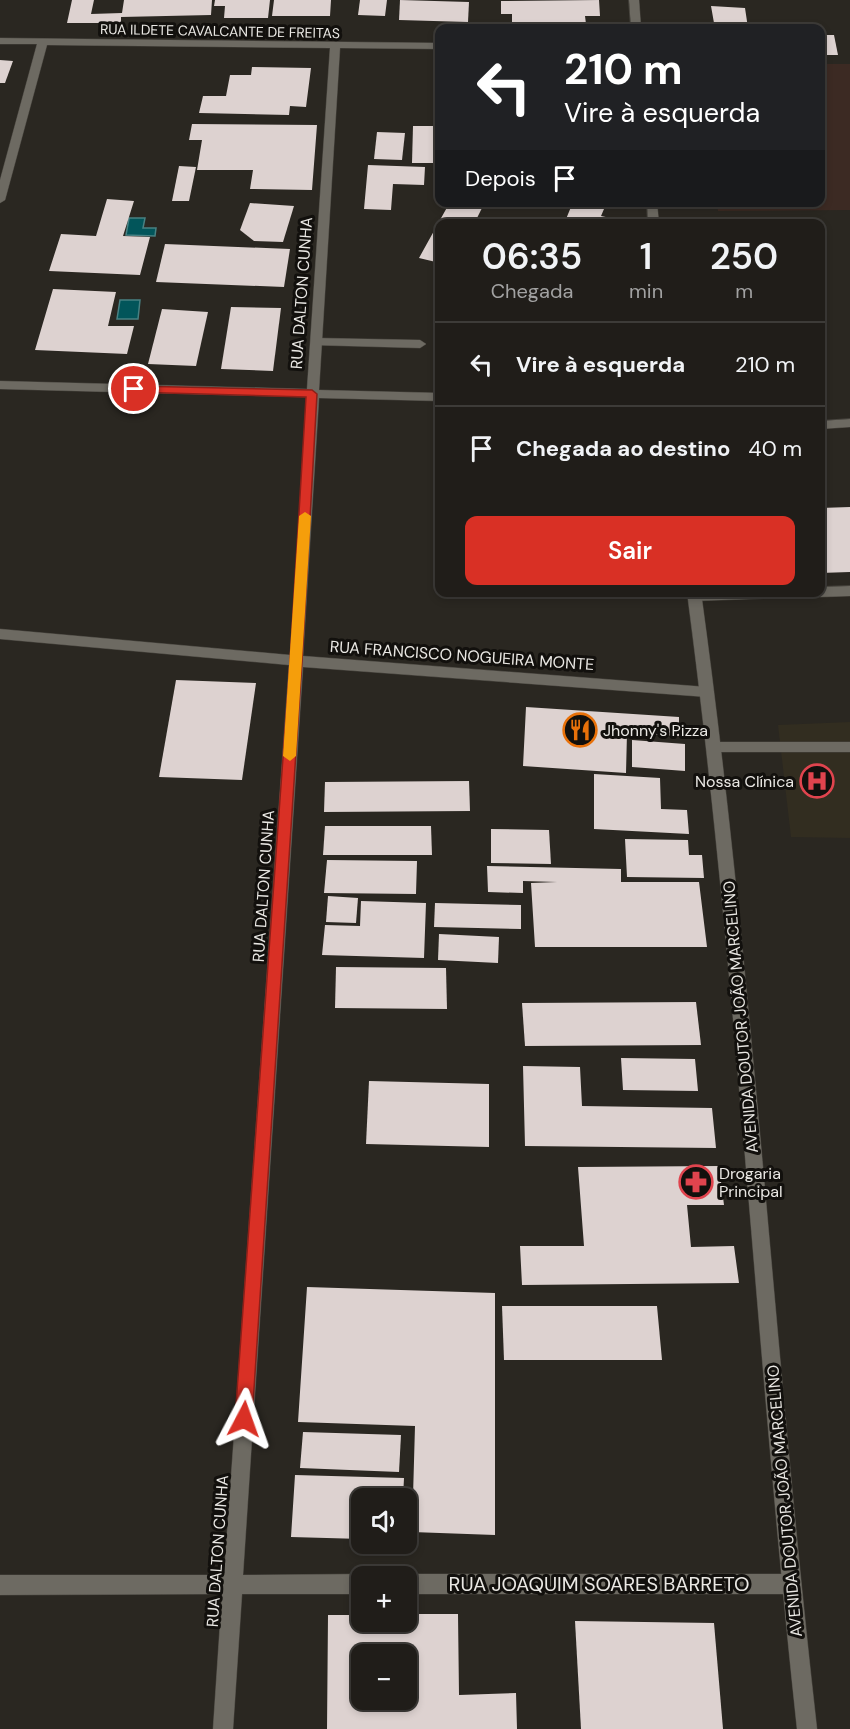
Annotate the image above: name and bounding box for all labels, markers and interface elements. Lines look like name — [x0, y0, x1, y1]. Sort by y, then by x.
street label: RUA ILDETE CAVALCANTE DE FREITAS — [100, 20, 340, 42]
text: 210 m — [564, 42, 682, 97]
icon: left — [465, 48, 543, 126]
text: Vire à esquerda — [564, 95, 760, 130]
icon: arrive — [548, 162, 581, 195]
text: Depois — [465, 164, 536, 193]
street label: RUA DALTON CUNHA — [286, 216, 317, 370]
text: 06:35 — [482, 233, 582, 280]
text: 1 — [640, 233, 652, 280]
text: 250 — [710, 233, 778, 280]
text: Chegada — [491, 278, 573, 304]
text: min — [629, 278, 663, 304]
text: m — [735, 278, 753, 304]
icon: left — [465, 348, 498, 381]
text: Vire à esquerda — [516, 350, 685, 379]
text: 210 m — [735, 350, 795, 379]
pin — [108, 363, 159, 414]
icon: arrive — [117, 372, 150, 405]
icon: arrive — [465, 432, 498, 465]
text: Chegada ao destino — [516, 434, 730, 463]
text: 40 m — [748, 434, 802, 463]
button: Sair — [465, 516, 795, 585]
street label: RUA FRANCISCO NOGUEIRA MONTE — [329, 636, 595, 675]
restaurant icon: Jhonny's Pizza — [562, 712, 598, 748]
place label: Jhonny's Pizza — [603, 720, 708, 741]
hospital icon: Nossa Clínica — [799, 763, 835, 799]
place label: Nossa Clínica — [695, 771, 794, 792]
street label: RUA DALTON CUNHA — [248, 809, 279, 963]
street label: AVENIDA DOUTOR JOÃO MARCELINO — [718, 880, 763, 1154]
place label: Drogaria Principal — [719, 1163, 783, 1202]
pharmacy icon: Drogaria Principal — [678, 1164, 714, 1200]
street label: AVENIDA DOUTOR JOÃO MARCELINO — [762, 1364, 807, 1638]
position arrow — [212, 1387, 276, 1451]
street label: RUA DALTON CUNHA — [202, 1474, 233, 1628]
map controls — [351, 1488, 417, 1710]
button: sound — [351, 1488, 417, 1554]
button: + — [351, 1566, 417, 1632]
street label: RUA JOAQUIM SOARES BARRETO — [449, 1571, 749, 1597]
button: − — [351, 1644, 417, 1710]

